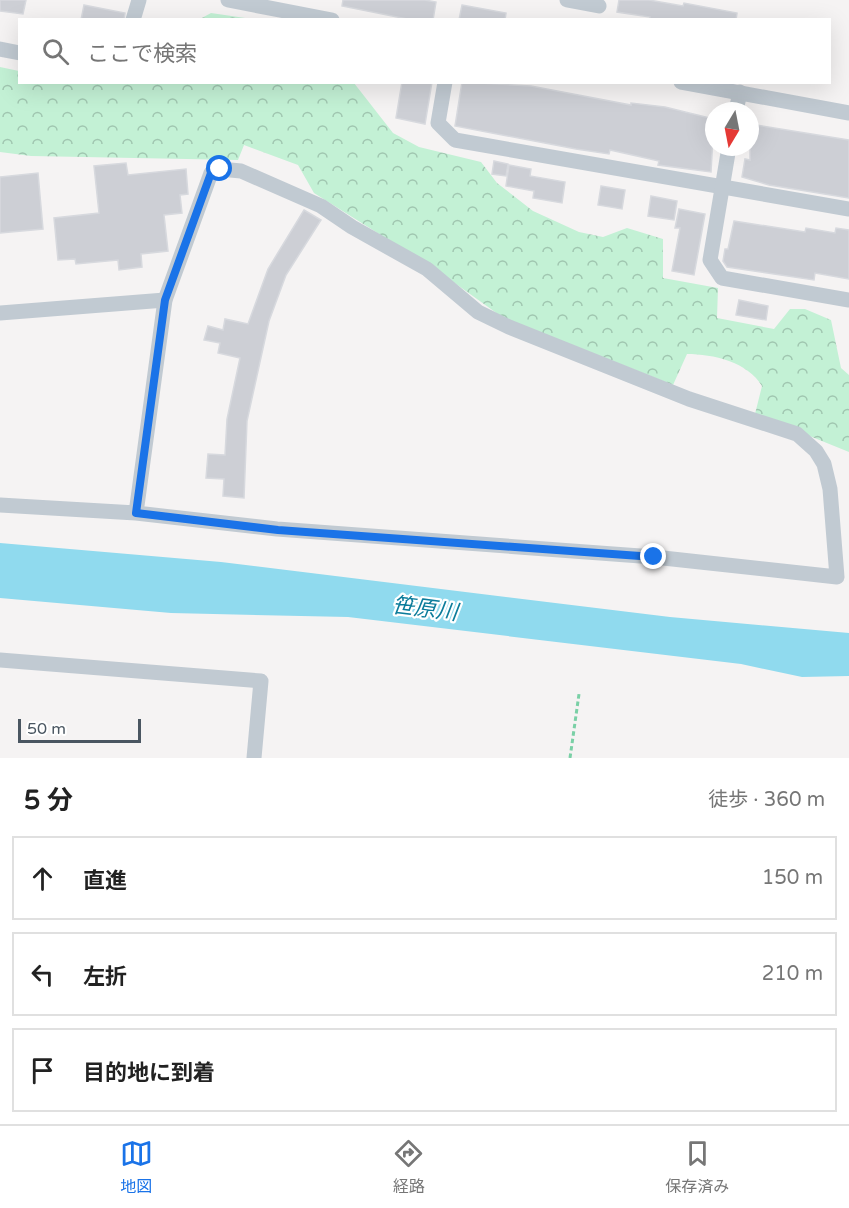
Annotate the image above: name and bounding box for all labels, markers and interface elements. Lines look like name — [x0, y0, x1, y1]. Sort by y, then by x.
search box — [18, 18, 831, 84]
icon: search — [39, 35, 72, 68]
text: ここで検索 — [87, 41, 197, 67]
north arrow — [705, 102, 759, 156]
route start — [206, 155, 232, 181]
route end — [640, 543, 666, 569]
water label: 笹原川 — [391, 592, 461, 626]
scale bar — [18, 716, 141, 744]
text: 50 m — [27, 719, 66, 739]
text: 5 分 — [24, 785, 73, 816]
text: 徒歩 · 360 m — [708, 788, 825, 812]
icon: ahead — [26, 862, 59, 895]
text: 150 m — [762, 866, 823, 890]
text: 直進 — [83, 868, 127, 894]
icon: left — [26, 958, 59, 991]
text: 210 m — [762, 962, 823, 986]
text: 左折 — [83, 964, 127, 990]
icon: arrive — [26, 1054, 59, 1087]
text: 目的地に到着 — [83, 1060, 215, 1086]
tab: 地図 — [120, 1137, 153, 1197]
tab: 経路 — [392, 1137, 425, 1197]
tab: 保存済み — [665, 1137, 729, 1197]

